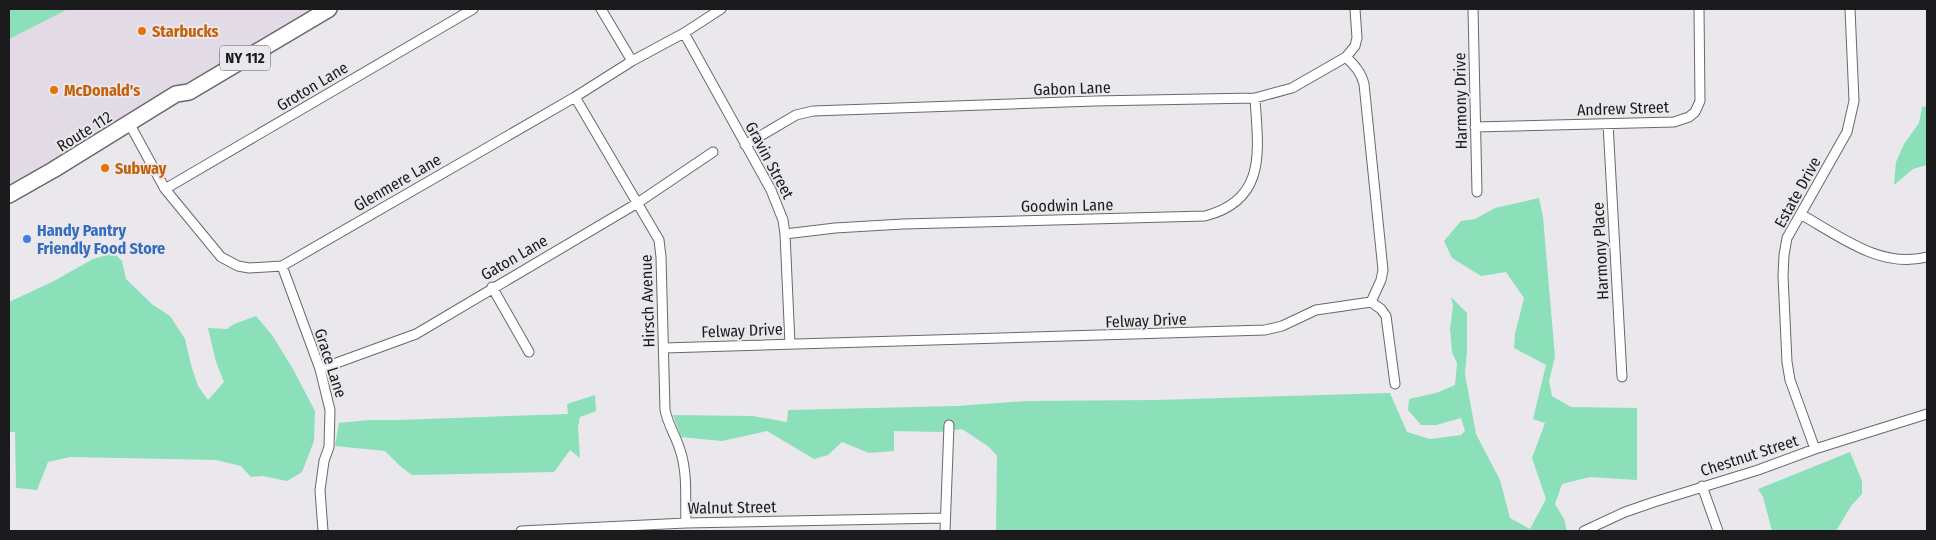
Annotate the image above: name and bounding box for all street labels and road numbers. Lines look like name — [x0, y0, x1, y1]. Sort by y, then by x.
road number: NY 112 — [220, 46, 270, 70]
street label: Harmony Drive — [1450, 52, 1471, 150]
street label: Groton Lane — [273, 58, 351, 115]
street label: Gabon Lane — [1033, 78, 1111, 99]
street label: Andrew Street — [1577, 97, 1670, 120]
street label: Route 112 — [53, 107, 115, 156]
street label: Gravin Street — [741, 118, 798, 203]
street label: Glenmere Lane — [350, 150, 444, 215]
street label: Estate Drive — [1770, 154, 1825, 231]
street label: Goodwin Lane — [1021, 195, 1113, 216]
street label: Harmony Place — [1588, 202, 1613, 300]
street label: Gaton Lane — [478, 231, 551, 284]
street label: Hirsch Avenue — [636, 254, 659, 348]
street label: Felway Drive — [1105, 310, 1187, 331]
street label: Felway Drive — [701, 320, 783, 341]
street label: Grace Lane — [310, 326, 351, 400]
street label: Chestnut Street — [1698, 431, 1801, 480]
street label: Walnut Street — [688, 497, 777, 518]

